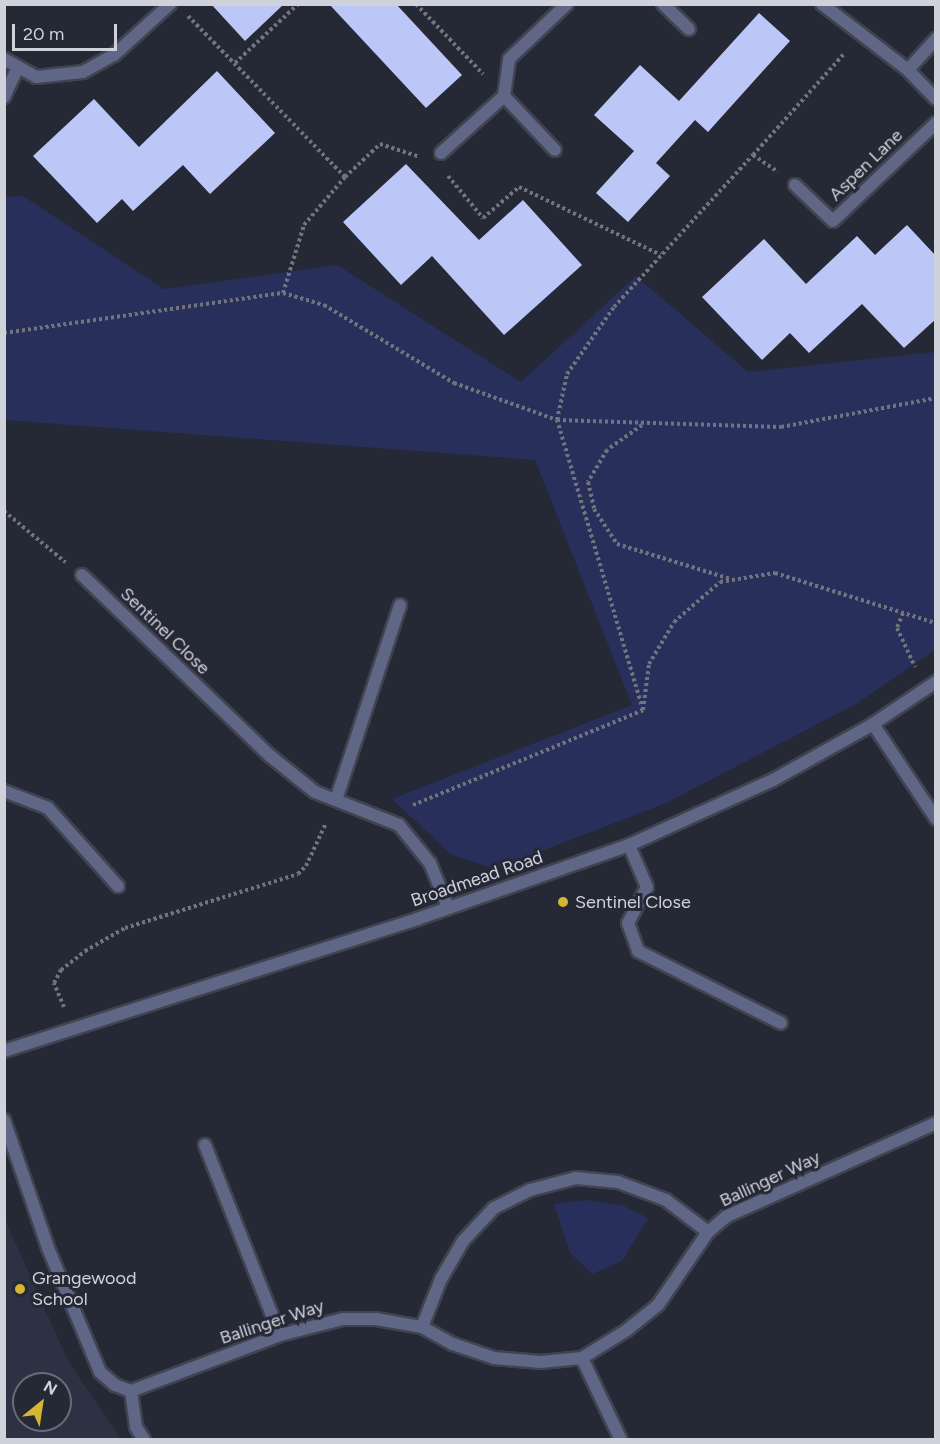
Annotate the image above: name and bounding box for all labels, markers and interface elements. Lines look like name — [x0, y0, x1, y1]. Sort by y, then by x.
scale bar — [15, 12, 120, 50]
text: 20 m — [23, 23, 64, 45]
street label: Aspen Lane — [825, 125, 907, 205]
street label: Sentinel Close — [116, 583, 214, 679]
street label: Broadmead Road — [408, 846, 546, 912]
place label: Sentinel Close — [575, 891, 691, 913]
marker: Sentinel Close — [556, 895, 570, 909]
street label: Ballinger Way — [716, 1146, 824, 1212]
place label: Grangewood School — [32, 1268, 136, 1310]
marker: Grangewood School — [13, 1282, 27, 1296]
street label: Ballinger Way — [217, 1295, 327, 1349]
north arrow — [12, 1372, 72, 1432]
text: N — [40, 1376, 60, 1399]

